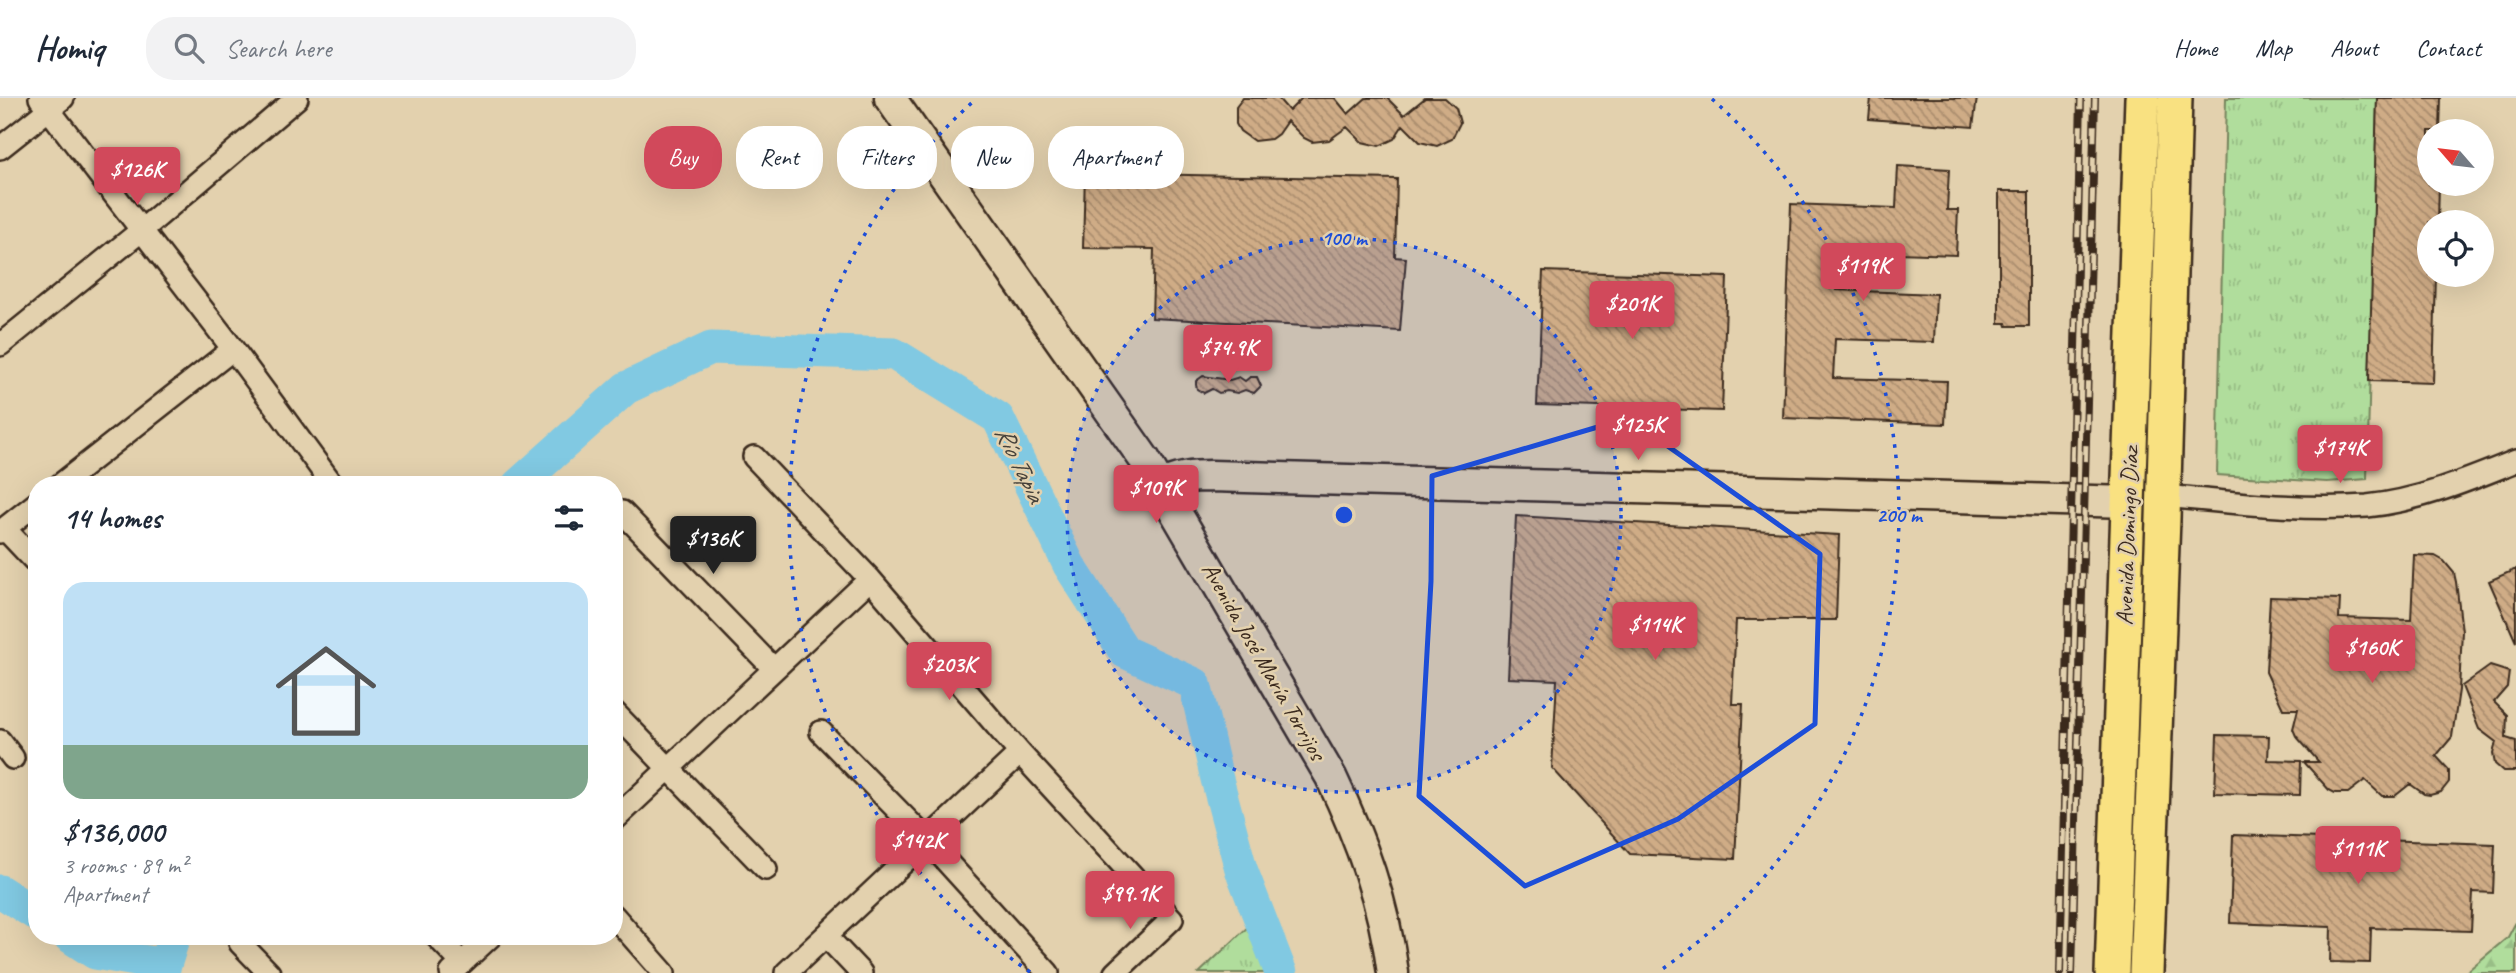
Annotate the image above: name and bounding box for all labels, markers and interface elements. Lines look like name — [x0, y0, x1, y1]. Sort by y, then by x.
search box — [146, 17, 636, 80]
text: Homiq — [35, 27, 104, 69]
icon: search — [170, 29, 208, 67]
text: Search here — [226, 32, 331, 65]
text: Home — [2174, 33, 2217, 63]
text: Map — [2255, 33, 2292, 63]
text: About — [2330, 33, 2378, 63]
text: Contact — [2416, 33, 2481, 63]
north arrow — [2417, 119, 2494, 196]
map controls — [2417, 119, 2494, 287]
chip: Buy — [644, 126, 722, 189]
chip: Rent — [736, 126, 823, 189]
chip: Filters — [837, 126, 937, 189]
chip: New — [951, 126, 1034, 189]
chip: Apartment — [1048, 126, 1184, 189]
pin: $126K — [88, 148, 186, 207]
text: $126K — [110, 155, 164, 184]
button: locate — [2417, 210, 2494, 287]
text: 100 m — [1321, 225, 1369, 251]
pin: $119K — [1814, 244, 1912, 303]
text: $119K — [1837, 251, 1889, 280]
pin: $201K — [1583, 282, 1681, 341]
text: $201K — [1605, 289, 1659, 318]
pin: $74.9K — [1171, 326, 1285, 385]
text: $74.9K — [1199, 333, 1257, 362]
pin: $125K — [1589, 402, 1687, 462]
text: $125K — [1612, 410, 1664, 439]
water label: Río Tapia — [988, 421, 1054, 510]
pin: $174K — [2291, 426, 2389, 485]
text: $174K — [2314, 433, 2367, 462]
street label: Avenida Domingo Díaz — [2109, 444, 2145, 626]
pin: $109K — [1107, 466, 1205, 525]
text: $109K — [1130, 473, 1182, 502]
text: 14 homes — [63, 499, 161, 537]
icon: filters — [550, 499, 588, 537]
text: 200 m — [1876, 502, 1924, 528]
centre of rings — [1332, 503, 1356, 527]
pin: $136K — [664, 517, 762, 576]
text: $136K — [686, 524, 740, 553]
street label: Avenida José María Torrijos — [1195, 557, 1334, 768]
pin: $114K — [1606, 602, 1704, 662]
text: $114K — [1628, 610, 1682, 639]
pin: $160K — [2323, 626, 2421, 685]
icon: home — [263, 628, 389, 754]
text: $160K — [2345, 633, 2399, 662]
pin: $203K — [900, 642, 998, 702]
text: $203K — [922, 650, 976, 679]
text: $136,000 — [63, 813, 164, 851]
pin: $142K — [869, 818, 967, 878]
text: $142K — [891, 826, 945, 855]
pin: $111K — [2309, 826, 2407, 886]
text: $111K — [2331, 834, 2385, 863]
text: 3 rooms · 89 m² — [63, 851, 187, 880]
pin: $99.1K — [1073, 872, 1187, 931]
text: $99.1K — [1101, 879, 1159, 908]
text: Apartment — [63, 880, 148, 909]

